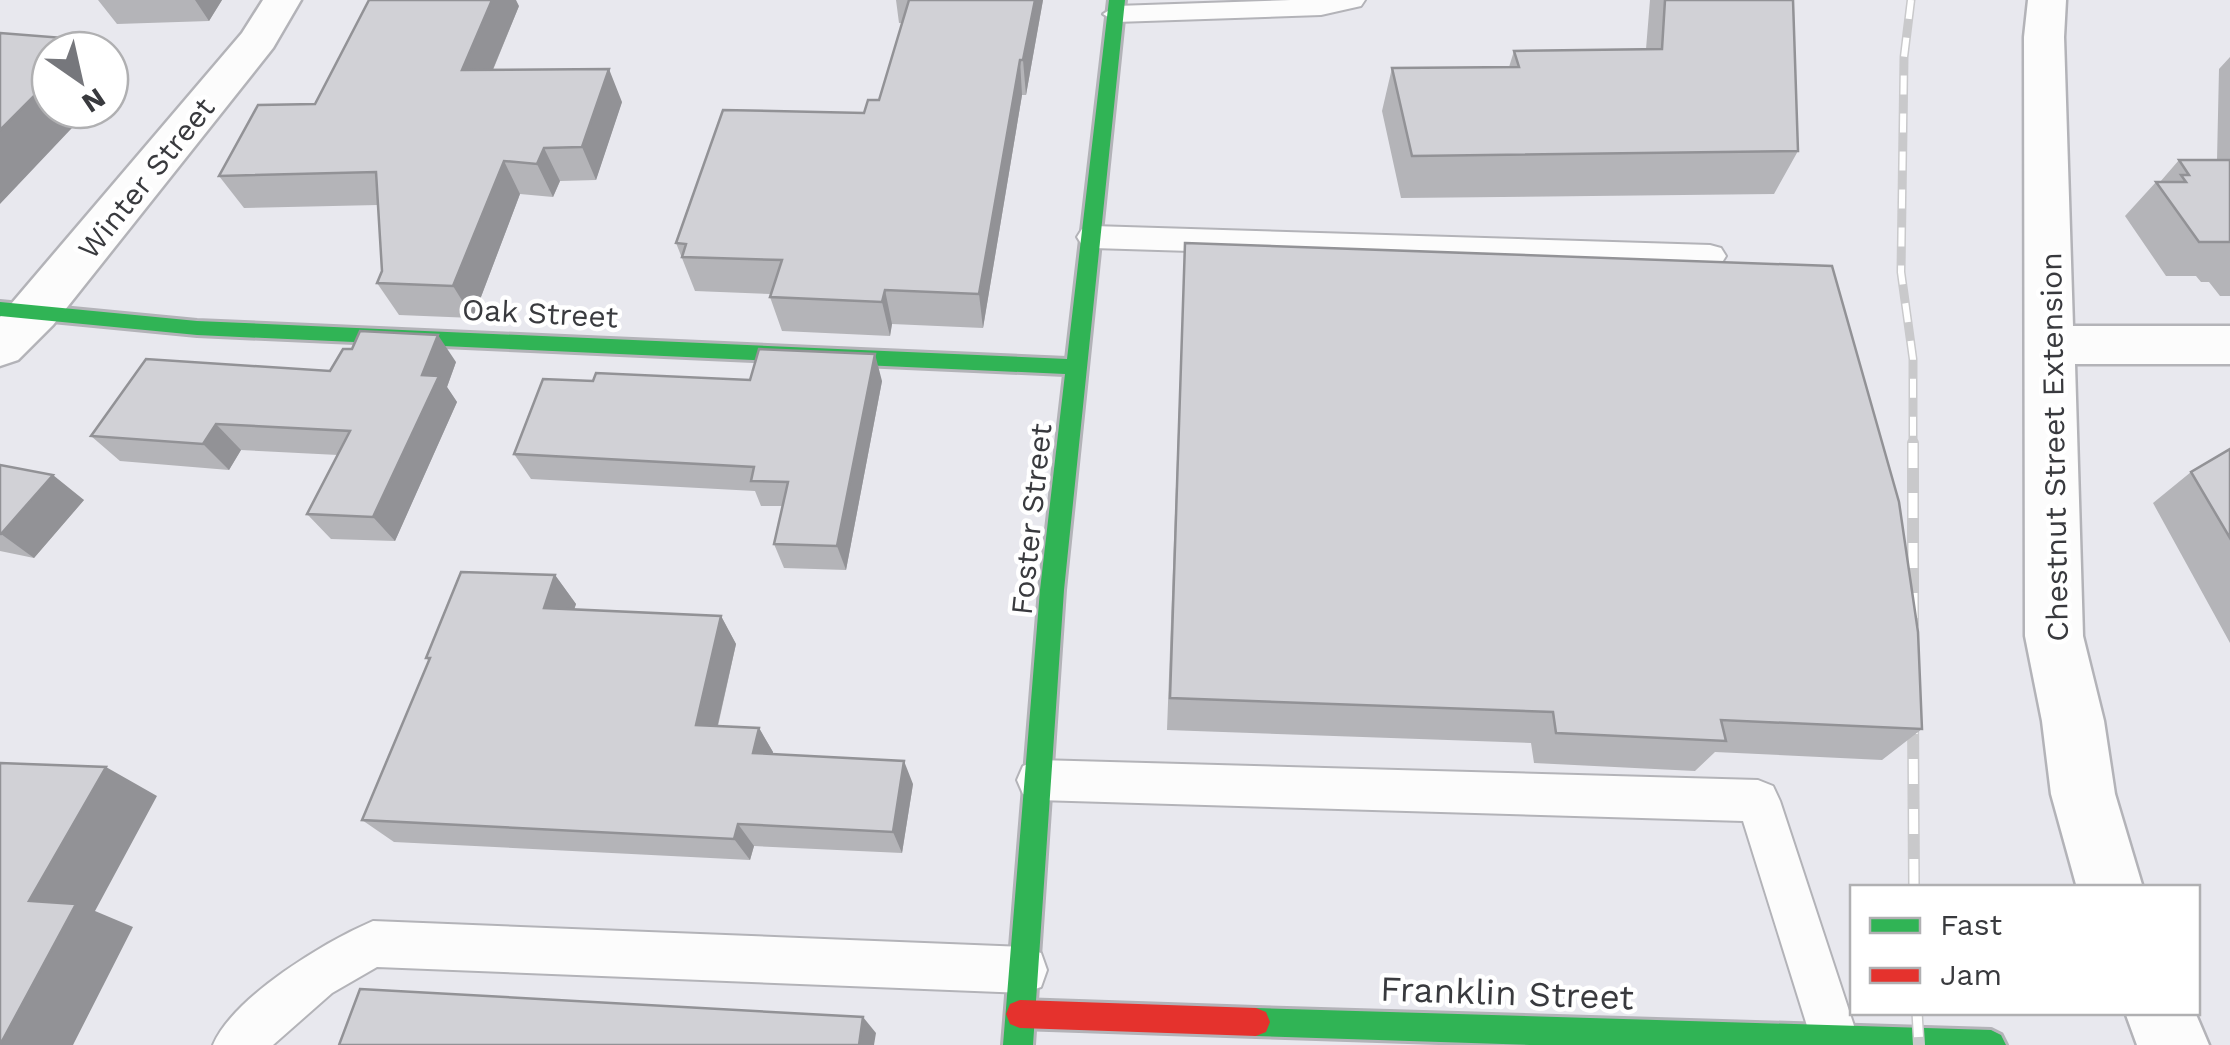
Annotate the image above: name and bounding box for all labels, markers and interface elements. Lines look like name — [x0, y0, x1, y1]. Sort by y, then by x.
north arrow — [30, 30, 130, 130]
text: N — [76, 81, 112, 120]
street label: Winter Street — [70, 90, 222, 266]
street label: Chestnut Street Extension — [2033, 252, 2075, 642]
street label: Oak Street — [461, 291, 619, 335]
street label: Foster Street — [1004, 421, 1059, 617]
legend — [1850, 885, 2200, 1015]
text: Fast — [1940, 907, 2003, 942]
text: Jam — [1940, 957, 2002, 992]
street label: Franklin Street — [1379, 968, 1635, 1018]

